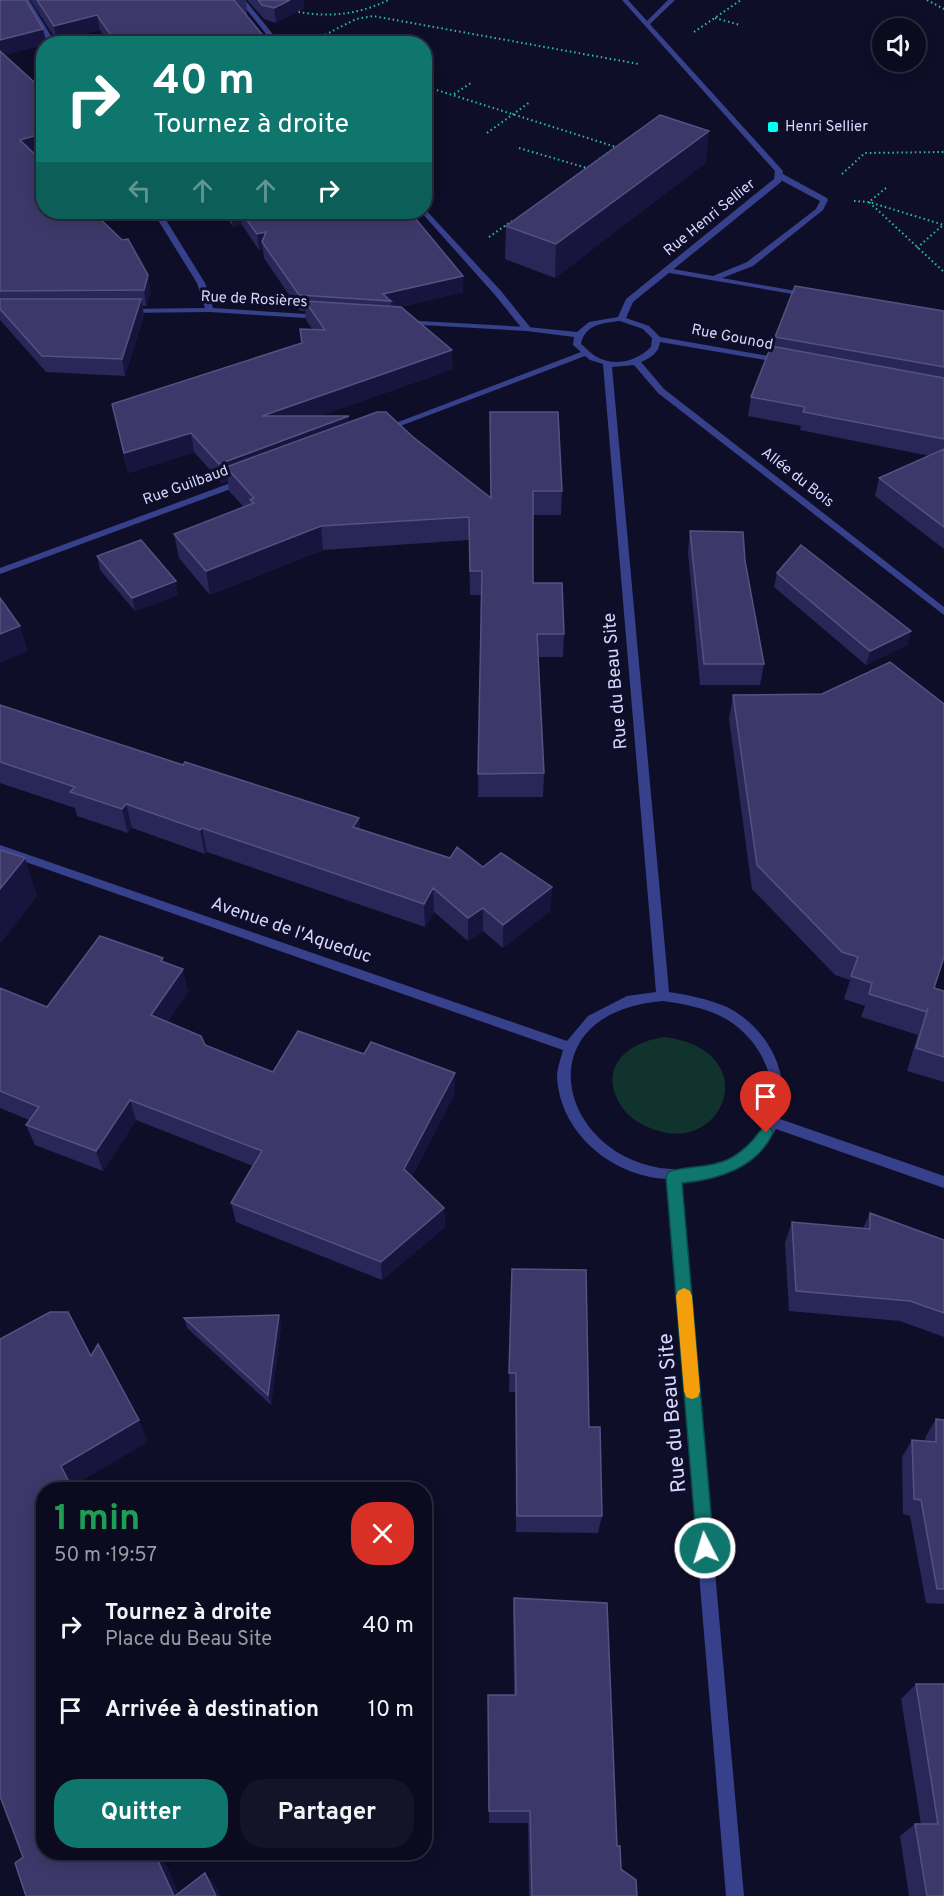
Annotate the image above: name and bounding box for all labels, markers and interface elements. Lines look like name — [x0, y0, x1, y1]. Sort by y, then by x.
map controls — [872, 18, 926, 72]
button: sound — [872, 18, 926, 72]
text: 40 m — [153, 56, 255, 109]
icon: right — [54, 60, 132, 138]
text: Tournez à droite — [153, 108, 349, 142]
place label: Henri Sellier — [785, 118, 868, 137]
marker: Henri Sellier — [766, 120, 780, 134]
icon: left — [123, 174, 156, 207]
icon: ahead — [186, 174, 219, 207]
icon: ahead — [249, 174, 282, 207]
icon: right — [312, 174, 345, 207]
street label: Rue Henri Sellier — [660, 175, 760, 261]
street label: Rue de Rosières — [200, 288, 308, 312]
street label: Rue Gounod — [690, 321, 774, 355]
street label: Allée du Bois — [757, 444, 837, 512]
street label: Rue Guilbaud — [141, 462, 231, 510]
street label: Rue du Beau Site — [599, 612, 633, 750]
street label: Avenue de l'Aqueduc — [208, 893, 374, 969]
pin — [740, 1071, 791, 1133]
icon: arrive — [749, 1080, 782, 1113]
street label: Rue du Beau Site — [653, 1332, 693, 1494]
text: 1 min — [54, 1497, 140, 1543]
button: close — [351, 1502, 414, 1565]
position arrow — [673, 1516, 737, 1580]
text: 50 m · 19:57 — [54, 1543, 157, 1569]
text: Tournez à droite — [105, 1600, 272, 1627]
icon: right — [54, 1610, 87, 1643]
text: 40 m — [362, 1613, 414, 1640]
text: Place du Beau Site — [105, 1627, 272, 1653]
icon: arrive — [54, 1694, 87, 1727]
text: Arrivée à destination — [105, 1697, 319, 1724]
text: 10 m — [368, 1697, 414, 1724]
button: Quitter — [54, 1779, 228, 1848]
button: Partager — [240, 1779, 414, 1848]

